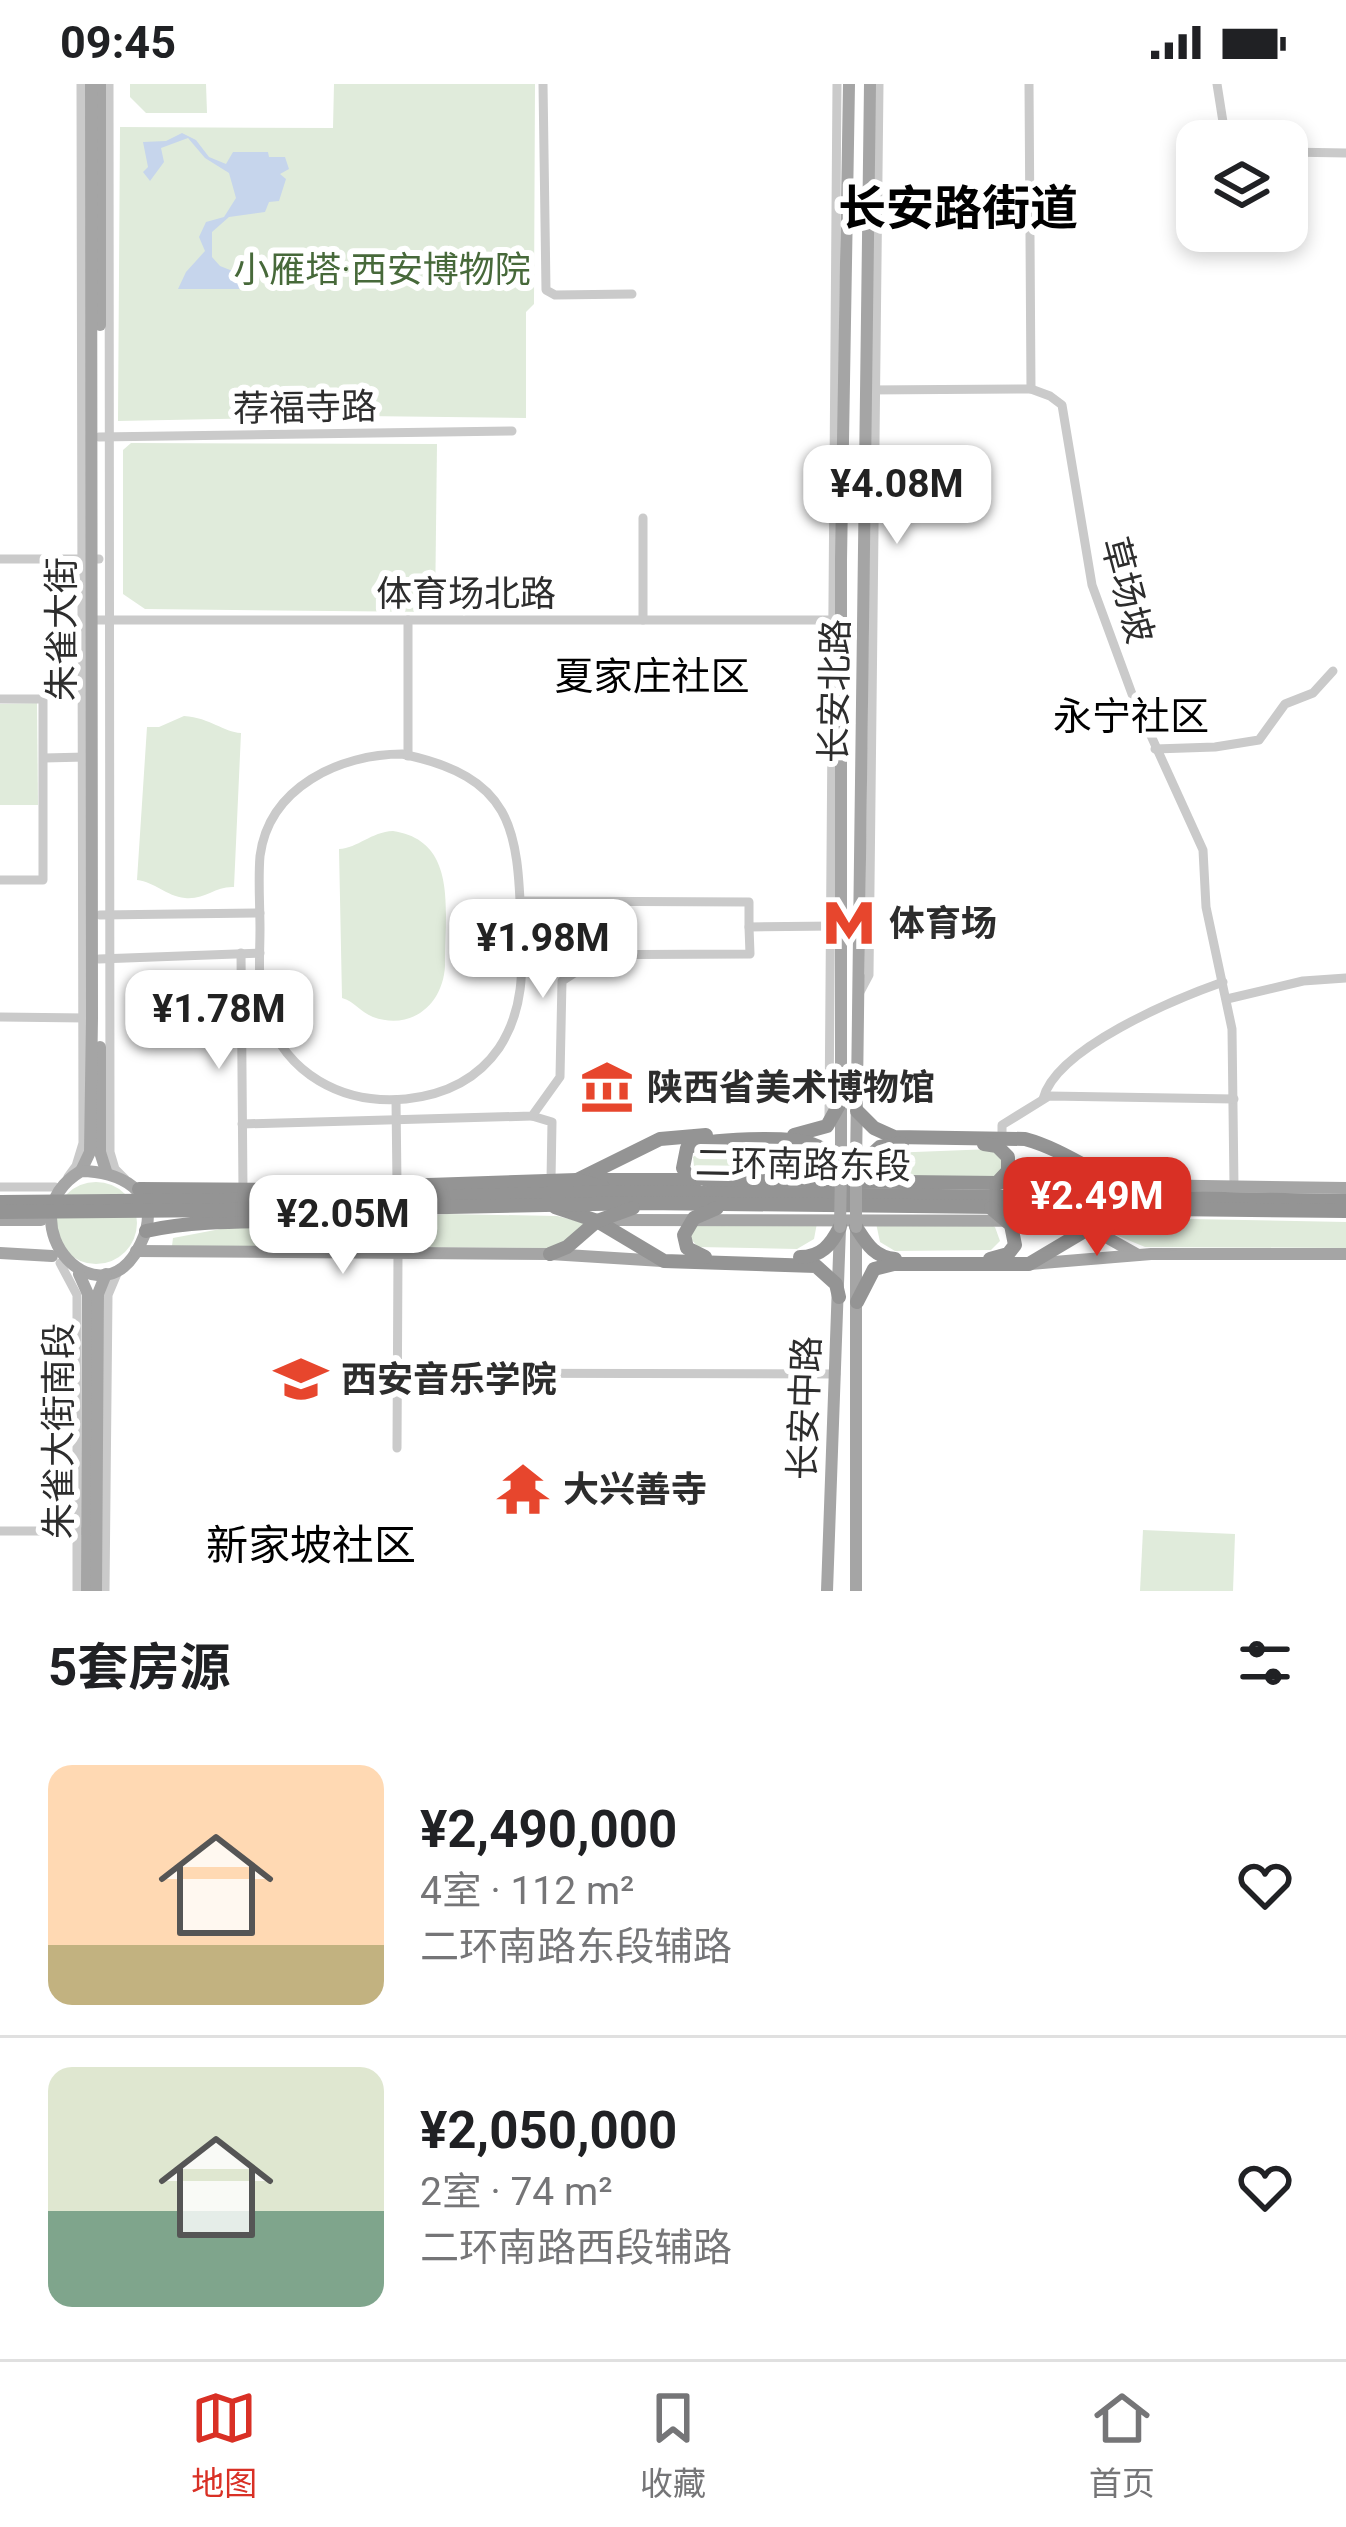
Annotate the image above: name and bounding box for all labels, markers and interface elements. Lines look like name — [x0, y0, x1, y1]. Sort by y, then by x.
text: 09:45 — [60, 16, 176, 69]
map controls — [1176, 120, 1308, 252]
button: layers — [1176, 120, 1308, 252]
district label: 长安路街道 — [838, 180, 1078, 237]
park label: 小雁塔·西安博物院 — [233, 249, 531, 291]
street label: 荐福寺路 — [233, 386, 377, 430]
pin: ¥4.08M — [799, 445, 995, 547]
text: ¥4.08M — [830, 461, 964, 507]
street label: 草场坡 — [1093, 533, 1161, 648]
street label: 朱雀大街 — [41, 557, 83, 701]
street label: 体育场北路 — [376, 573, 556, 615]
street label: 长安北路 — [813, 619, 857, 763]
district label: 夏家庄社区 — [554, 654, 750, 700]
district label: 永宁社区 — [1053, 694, 1209, 740]
metro station icon: 体育场 — [820, 894, 878, 952]
pin: ¥1.98M — [445, 899, 641, 1001]
place label: 体育场 — [889, 903, 997, 945]
text: ¥1.98M — [476, 915, 610, 961]
pin: ¥1.78M — [121, 970, 317, 1072]
text: ¥1.78M — [152, 986, 286, 1032]
museum icon: 陕西省美术博物馆 — [578, 1058, 636, 1116]
place label: 陕西省美术博物馆 — [647, 1067, 935, 1109]
street label: 二环南路东段 — [695, 1142, 911, 1188]
pin: ¥2.49M — [999, 1157, 1195, 1259]
text: ¥2.49M — [1030, 1173, 1164, 1219]
pin: ¥2.05M — [245, 1175, 441, 1277]
text: ¥2.05M — [276, 1191, 410, 1237]
street label: 朱雀大街南段 — [38, 1323, 80, 1539]
street label: 长安中路 — [781, 1335, 828, 1481]
school or university icon: 西安音乐学院 — [272, 1350, 330, 1408]
place label: 西安音乐学院 — [341, 1359, 557, 1401]
temple icon: 大兴善寺 — [494, 1460, 552, 1518]
place label: 大兴善寺 — [563, 1469, 707, 1511]
district label: 新家坡社区 — [206, 1521, 416, 1570]
icon: filters — [1232, 1630, 1298, 1696]
text: 5套房源 — [48, 1638, 230, 1697]
text: ¥2,490,000 — [420, 1800, 677, 1859]
icon: home — [144, 1813, 288, 1957]
icon: heart — [1232, 1852, 1298, 1918]
text: 4室 · 112 m² — [420, 1868, 634, 1914]
text: 二环南路东段辅路 — [420, 1924, 732, 1970]
text: ¥2,050,000 — [420, 2101, 677, 2160]
icon: home — [144, 2115, 288, 2259]
icon: heart — [1232, 2154, 1298, 2220]
text: 2室 · 74 m² — [420, 2169, 612, 2215]
text: 二环南路西段辅路 — [420, 2225, 732, 2271]
tab: 地图 — [191, 2385, 257, 2505]
tab: 收藏 — [640, 2385, 706, 2505]
tab: 首页 — [1089, 2385, 1155, 2505]

